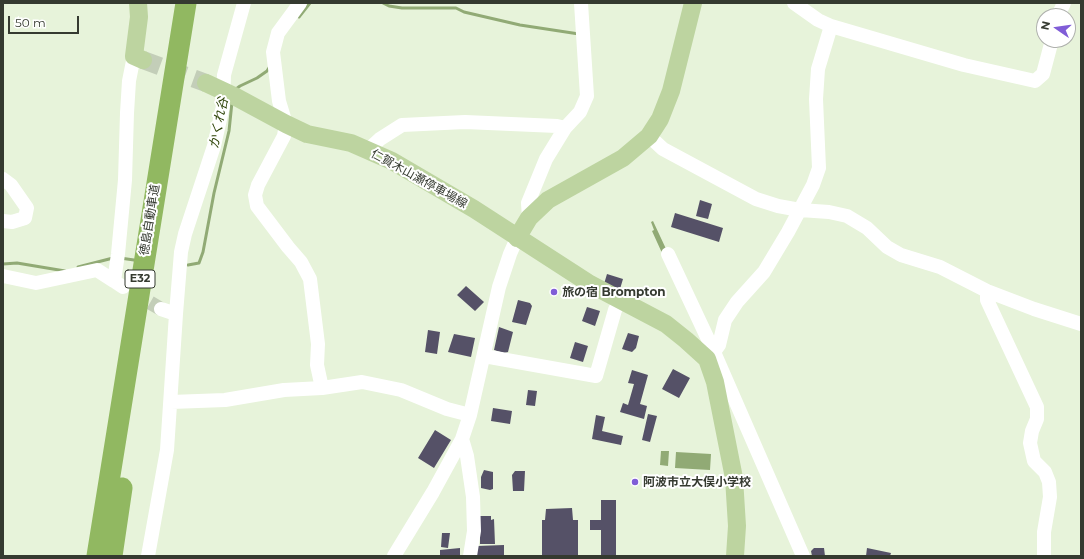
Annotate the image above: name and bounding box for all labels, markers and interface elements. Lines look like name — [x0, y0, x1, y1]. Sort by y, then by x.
scale bar — [10, 8, 81, 34]
north arrow — [1036, 8, 1076, 48]
text: 50 m — [15, 15, 46, 30]
text: N — [1037, 20, 1053, 31]
water label: かくれ谷 — [206, 96, 232, 150]
street label: 仁賀木山瀬停車場線 — [368, 147, 470, 211]
street label: 徳島自動車道 — [137, 183, 163, 257]
road number: E32 — [125, 270, 155, 288]
place label: 旅の宿 Brompton — [562, 285, 666, 299]
marker: 旅の宿 Brompton — [549, 287, 559, 297]
place label: 阿波市立大俣小学校 — [643, 475, 751, 489]
marker: 阿波市立大俣小学校 — [630, 477, 640, 487]

